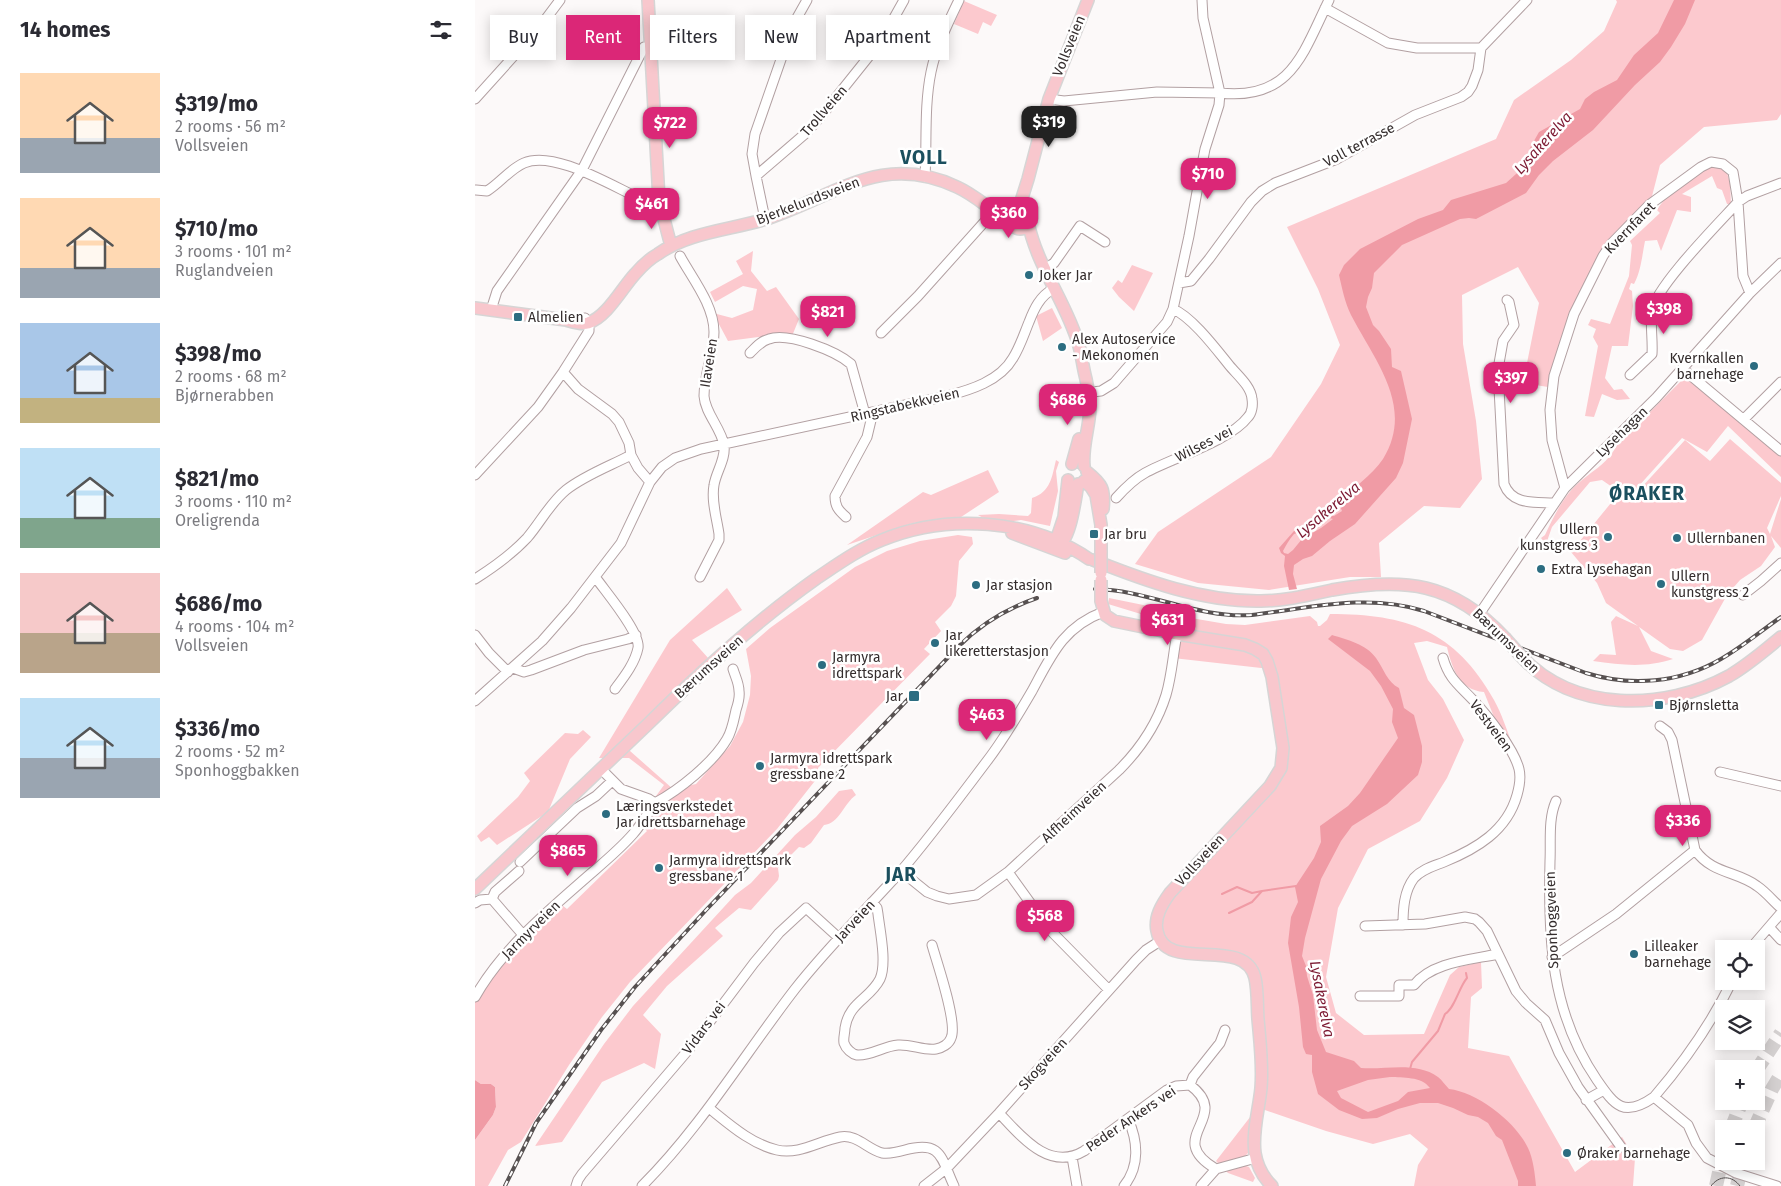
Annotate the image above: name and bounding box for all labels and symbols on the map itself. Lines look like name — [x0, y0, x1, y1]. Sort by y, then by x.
street label: Vollsveien — [1049, 13, 1089, 79]
street label: Trollveien — [797, 82, 851, 140]
pin: $722 — [640, 106, 700, 149]
pin: $319 — [1019, 106, 1079, 148]
water label: Lysakerelva — [1510, 108, 1576, 178]
street label: Voll terrasse — [1320, 119, 1398, 171]
district label: VOLL — [899, 146, 948, 169]
pin: $710 — [1178, 158, 1238, 200]
street label: Bjerkelundsveien — [754, 173, 862, 229]
pin: $461 — [622, 188, 682, 230]
pin: $360 — [979, 196, 1039, 239]
street label: Kvernfaret — [1601, 198, 1660, 258]
place label: Joker Jar — [1039, 267, 1093, 284]
marker: Joker Jar — [1023, 269, 1035, 281]
pin: $398 — [1634, 292, 1694, 335]
pin: $821 — [798, 296, 858, 338]
place label: Almelien — [528, 309, 584, 326]
marker: Almelien — [512, 311, 524, 323]
place label: Alex Autoservice - Mekonomen — [1072, 331, 1176, 364]
street label: Ilaveien — [697, 337, 721, 389]
marker: Alex Autoservice - Mekonomen — [1056, 341, 1068, 353]
place label: Kvernkallen barnehage — [1669, 350, 1744, 383]
marker: Kvernkallen barnehage — [1748, 360, 1760, 372]
pin: $397 — [1481, 362, 1541, 404]
street label: Ringstabekkveien — [849, 384, 961, 426]
pin: $686 — [1038, 384, 1098, 426]
street label: Lysehagan — [1593, 403, 1651, 461]
street label: Wilses vei — [1172, 422, 1236, 466]
water label: Lysakerelva — [1292, 478, 1364, 542]
district label: ØRAKER — [1609, 482, 1685, 505]
place label: Ullern kunstgress 3 — [1520, 521, 1598, 554]
place label: Jar bru — [1104, 526, 1147, 543]
marker: Jar bru — [1088, 528, 1100, 540]
place label: Ullernbanen — [1687, 530, 1765, 547]
marker: Ullern kunstgress 3 — [1602, 531, 1614, 543]
marker: Ullernbanen — [1671, 532, 1683, 544]
place label: Extra Lysehagan — [1551, 561, 1652, 578]
marker: Extra Lysehagan — [1535, 563, 1547, 575]
place label: Ullern kunstgress 2 — [1671, 568, 1749, 601]
place label: Jar stasjon — [986, 577, 1053, 594]
marker: Ullern kunstgress 2 — [1655, 578, 1667, 590]
marker: Jar stasjon — [970, 579, 982, 591]
pin: $631 — [1138, 604, 1198, 646]
street label: Bærumsveien — [1469, 605, 1543, 677]
place label: Jar likeretterstasjon — [945, 627, 1049, 660]
street label: Bærumsveien — [671, 632, 747, 702]
marker: Jar likeretterstasjon — [929, 637, 941, 649]
place label: Jarmyra idrettspark — [832, 649, 903, 682]
marker: Jarmyra idrettspark — [816, 659, 828, 671]
place label: Jar — [886, 688, 904, 705]
marker: Jar — [907, 689, 921, 703]
street label: Vestveien — [1466, 697, 1516, 755]
place label: Bjørnsletta — [1669, 697, 1739, 714]
pin: $463 — [957, 698, 1017, 741]
marker: Bjørnsletta — [1653, 699, 1665, 711]
place label: Jarmyra idrettspark gressbane 2 — [770, 750, 893, 783]
marker: Jarmyra idrettspark gressbane 2 — [754, 760, 766, 772]
street label: Alfheimveien — [1038, 778, 1110, 846]
place label: Læringsverkstedet Jar idrettsbarnehage — [616, 798, 746, 831]
pin: $336 — [1653, 804, 1713, 847]
marker: Læringsverkstedet Jar idrettsbarnehage — [600, 808, 612, 820]
street label: Vollsveien — [1172, 831, 1228, 889]
pin: $865 — [538, 834, 598, 877]
place label: Jarmyra idrettspark gressbane 1 — [669, 852, 792, 885]
marker: Jarmyra idrettspark gressbane 1 — [653, 862, 665, 874]
district label: JAR — [884, 863, 917, 886]
street label: Sponhoggveien — [1542, 871, 1562, 969]
street label: Jarveien — [831, 896, 879, 946]
street label: Jarmyrveien — [498, 897, 564, 963]
pin: $568 — [1015, 900, 1075, 942]
place label: Lilleaker barnehage — [1644, 938, 1711, 971]
marker: Lilleaker barnehage — [1628, 948, 1640, 960]
water label: Lysakerelva — [1306, 959, 1338, 1039]
street label: Vidars vei — [679, 998, 729, 1058]
street label: Skogveien — [1015, 1034, 1071, 1094]
street label: Peder Ankers vei — [1083, 1083, 1179, 1155]
place label: Øraker barnehage — [1577, 1145, 1690, 1162]
marker: Øraker barnehage — [1561, 1147, 1573, 1159]

